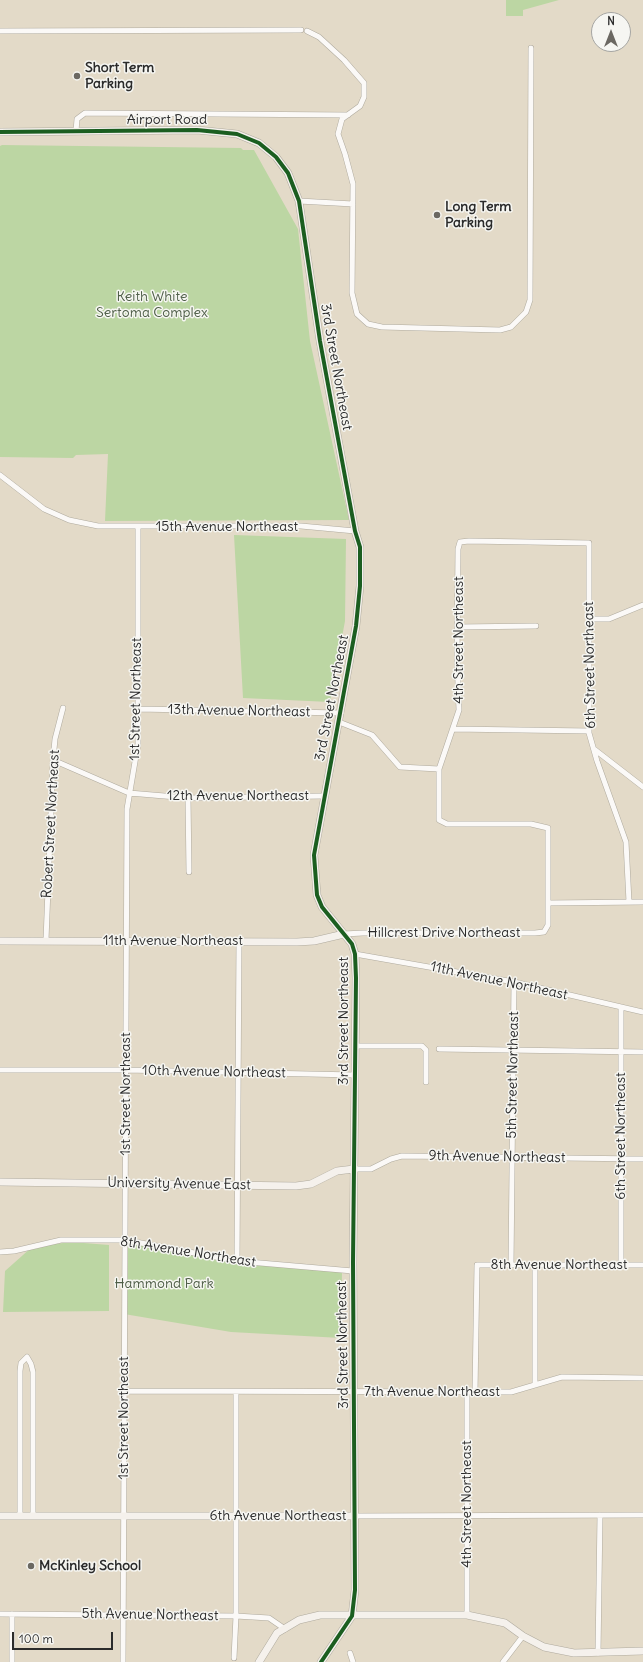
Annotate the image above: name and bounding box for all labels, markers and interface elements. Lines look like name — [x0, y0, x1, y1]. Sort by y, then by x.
north arrow — [591, 12, 631, 52]
text: N — [607, 14, 615, 28]
place label: Short Term Parking — [85, 60, 154, 92]
marker: Short Term Parking — [72, 71, 82, 81]
street label: Airport Road — [127, 112, 207, 128]
place label: Long Term Parking — [445, 199, 511, 232]
marker: Long Term Parking — [432, 210, 442, 220]
park label: Keith White Sertoma Complex — [96, 289, 208, 322]
street label: 3rd Street Northeast — [317, 302, 355, 432]
street label: 15th Avenue Northeast — [156, 519, 298, 535]
street label: 4th Street Northeast — [451, 576, 467, 704]
street label: 6th Street Northeast — [580, 601, 600, 729]
street label: 3rd Street Northeast — [312, 633, 352, 763]
street label: 1st Street Northeast — [127, 637, 145, 761]
street label: 13th Avenue Northeast — [168, 701, 310, 721]
street label: Robert Street Northeast — [39, 749, 63, 899]
street label: 12th Avenue Northeast — [167, 788, 309, 804]
street label: Hillcrest Drive Northeast — [368, 925, 520, 941]
street label: 11th Avenue Northeast — [103, 933, 243, 949]
street label: 3rd Street Northeast — [336, 957, 352, 1085]
street label: 11th Avenue Northeast — [429, 958, 569, 1004]
street label: 5th Street Northeast — [503, 1011, 523, 1139]
street label: 1st Street Northeast — [118, 1032, 134, 1156]
street label: 10th Avenue Northeast — [142, 1062, 286, 1082]
street label: 6th Street Northeast — [613, 1072, 629, 1200]
street label: 9th Avenue Northeast — [428, 1147, 566, 1167]
street label: University Avenue East — [107, 1174, 251, 1194]
street label: 8th Avenue Northeast — [119, 1233, 257, 1271]
street label: 8th Avenue Northeast — [490, 1257, 628, 1273]
park label: Hammond Park — [114, 1276, 214, 1292]
street label: 3rd Street Northeast — [333, 1281, 353, 1409]
street label: 1st Street Northeast — [116, 1356, 132, 1480]
street label: 7th Avenue Northeast — [364, 1384, 500, 1400]
street label: 4th Street Northeast — [459, 1440, 475, 1568]
street label: 6th Avenue Northeast — [209, 1508, 347, 1524]
place label: McKinley School — [39, 1558, 141, 1574]
marker: McKinley School — [26, 1561, 36, 1571]
street label: 5th Avenue Northeast — [81, 1605, 219, 1625]
scale bar — [14, 1624, 115, 1650]
text: 100 m — [19, 1631, 53, 1646]

